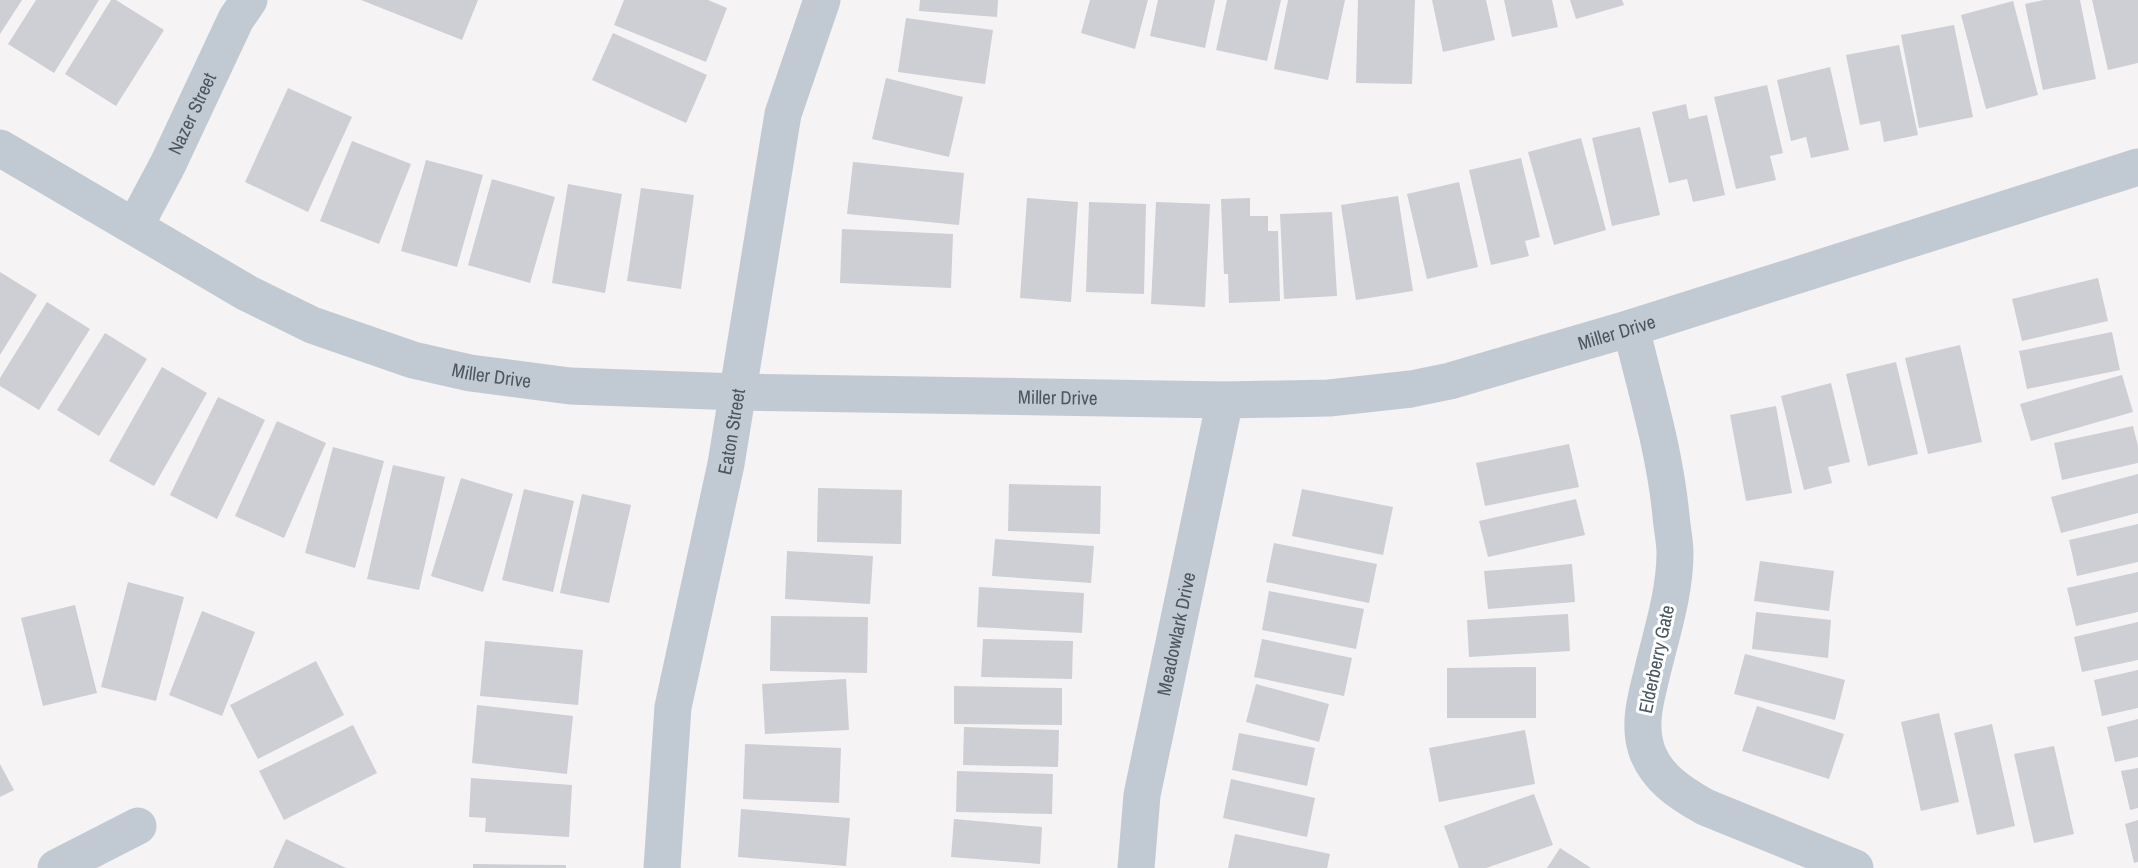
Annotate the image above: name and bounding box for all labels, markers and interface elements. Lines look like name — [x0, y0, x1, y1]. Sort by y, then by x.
street label: Nazer Street — [161, 68, 222, 159]
street label: Miller Drive — [1575, 308, 1658, 356]
street label: Miller Drive — [449, 356, 533, 394]
street label: Miller Drive — [1018, 384, 1098, 411]
street label: Eaton Street — [711, 386, 751, 477]
street label: Meadowlark Drive — [1150, 570, 1202, 698]
street label: Elderberry Gate — [1632, 603, 1680, 715]

